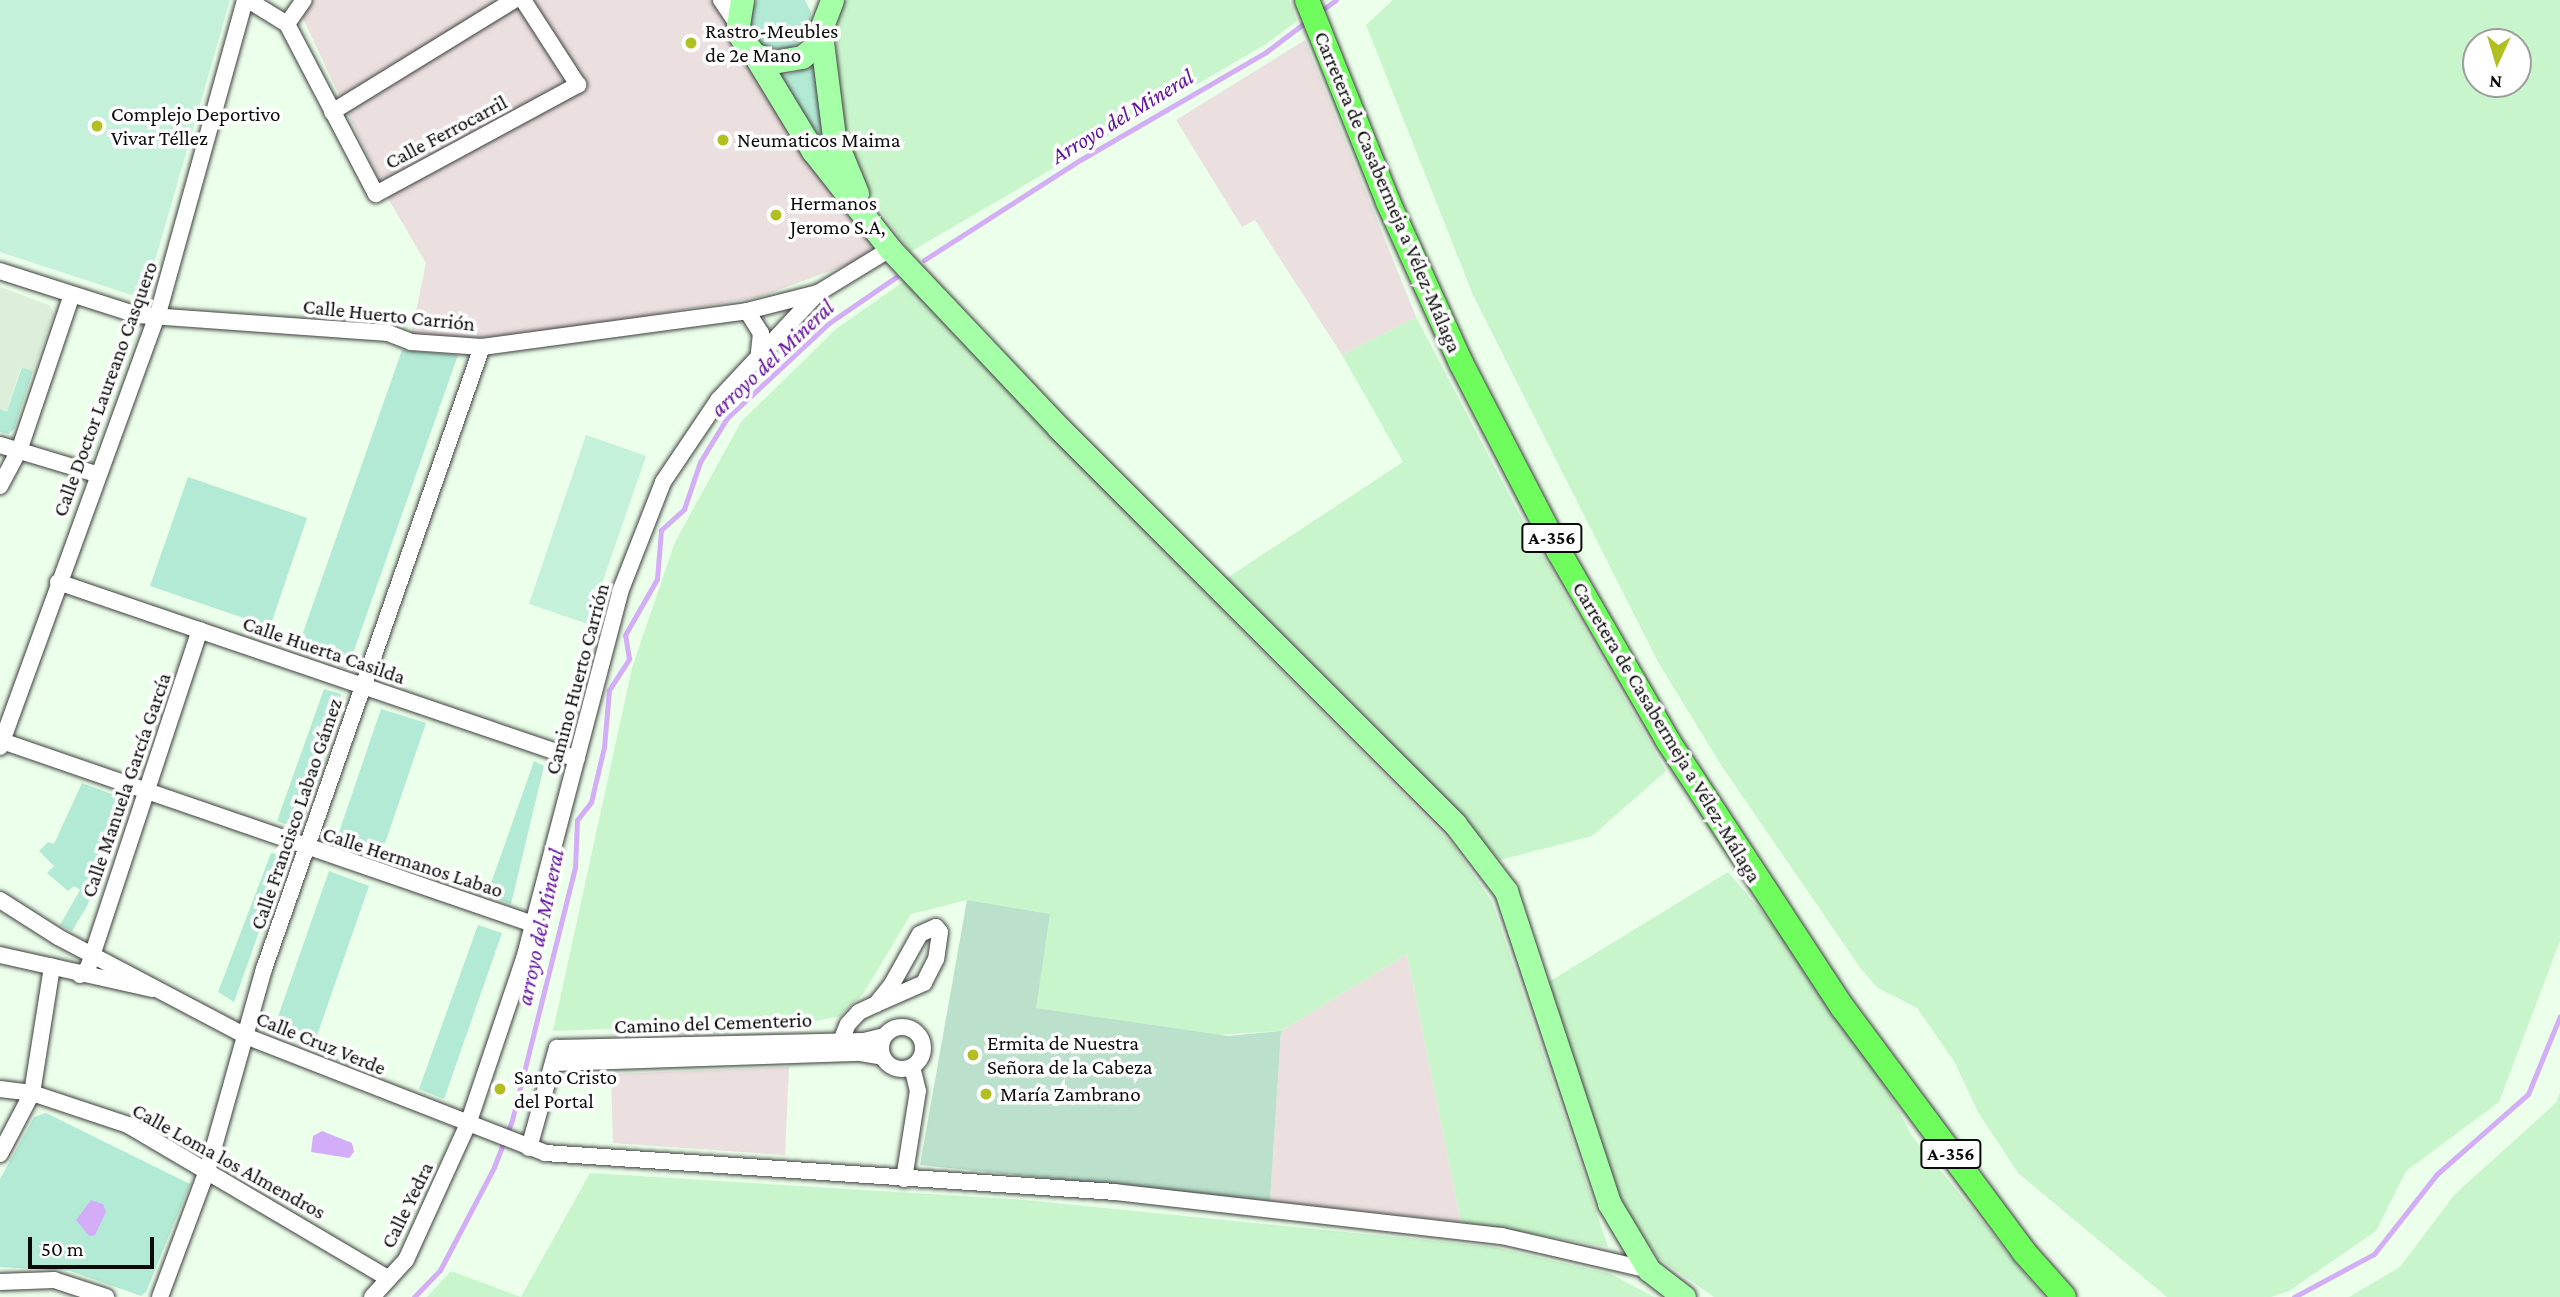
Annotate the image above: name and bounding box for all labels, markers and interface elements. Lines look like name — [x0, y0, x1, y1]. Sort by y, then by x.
place label: Rastro-Meubles de 2e Mano — [705, 18, 838, 68]
street label: Carretera de Casabermeja a Vélez-Málaga — [1309, 28, 1467, 356]
north arrow — [2462, 28, 2532, 98]
marker: Rastro-Meubles de 2e Mano — [683, 35, 699, 51]
water label: Arroyo del Mineral — [1046, 63, 1198, 169]
text: N — [2488, 72, 2503, 93]
street label: Calle Ferrocarril — [381, 89, 511, 175]
place label: Complejo Deportivo Vivar Téllez — [111, 101, 280, 151]
marker: Complejo Deportivo Vivar Téllez — [89, 118, 105, 134]
place label: Neumaticos Maima — [737, 127, 901, 153]
marker: Neumaticos Maima — [715, 132, 731, 148]
place label: Hermanos Jeromo S.A, — [790, 190, 886, 240]
marker: Hermanos Jeromo S.A, — [768, 207, 784, 223]
street label: Calle Doctor Laureano Casquero — [47, 258, 163, 520]
street label: Calle Huerto Carrión — [302, 293, 476, 337]
water label: arroyo del Mineral — [704, 294, 840, 422]
road number: A-356 — [1520, 523, 1584, 554]
street label: Carretera de Casabermeja a Vélez-Málaga — [1567, 577, 1767, 887]
street label: Camino Huerto Carrión — [539, 581, 615, 777]
street label: Calle Huerta Casilda — [239, 610, 409, 690]
street label: Calle Manuela García García — [76, 669, 176, 901]
street label: Calle Francisco Labao Gámez — [245, 695, 347, 933]
street label: Calle Hermanos Labao — [320, 821, 506, 903]
water label: arroyo del Mineral — [510, 846, 570, 1008]
street label: Calle Cruz Verde — [252, 1006, 390, 1080]
street label: Camino del Cementerio — [614, 1007, 812, 1039]
place label: Ermita de Nuestra Señora de la Cabeza — [987, 1030, 1152, 1080]
marker: Ermita de Nuestra Señora de la Cabeza — [965, 1047, 981, 1063]
place label: Santo Cristo del Portal — [514, 1064, 617, 1114]
marker: Santo Cristo del Portal — [492, 1081, 508, 1097]
place label: María Zambrano — [1000, 1081, 1141, 1107]
marker: María Zambrano — [978, 1086, 994, 1102]
street label: Calle Loma los Almendros — [128, 1097, 330, 1225]
road number: A-356 — [1920, 1138, 1982, 1170]
street label: Calle Yedra — [375, 1158, 439, 1252]
scale bar — [32, 1224, 158, 1268]
text: 50 m — [41, 1237, 84, 1261]

